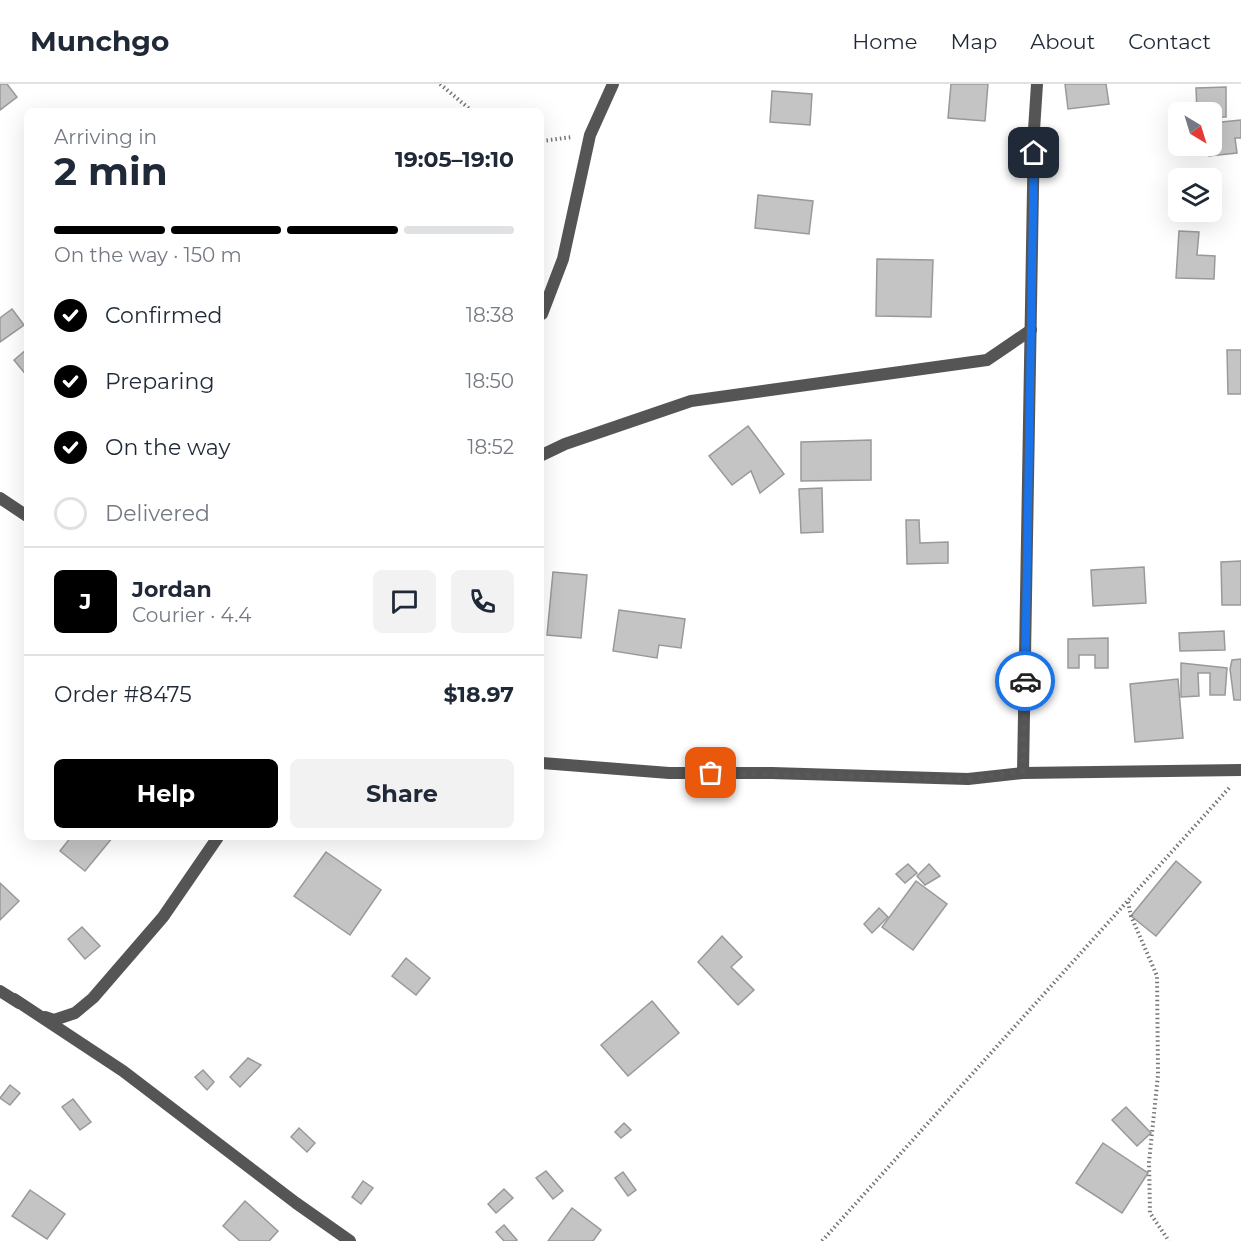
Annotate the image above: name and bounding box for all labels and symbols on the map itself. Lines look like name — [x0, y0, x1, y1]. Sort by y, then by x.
north arrow — [1168, 102, 1222, 156]
pin — [1008, 127, 1059, 178]
courier — [995, 651, 1055, 711]
pin — [685, 747, 736, 798]

